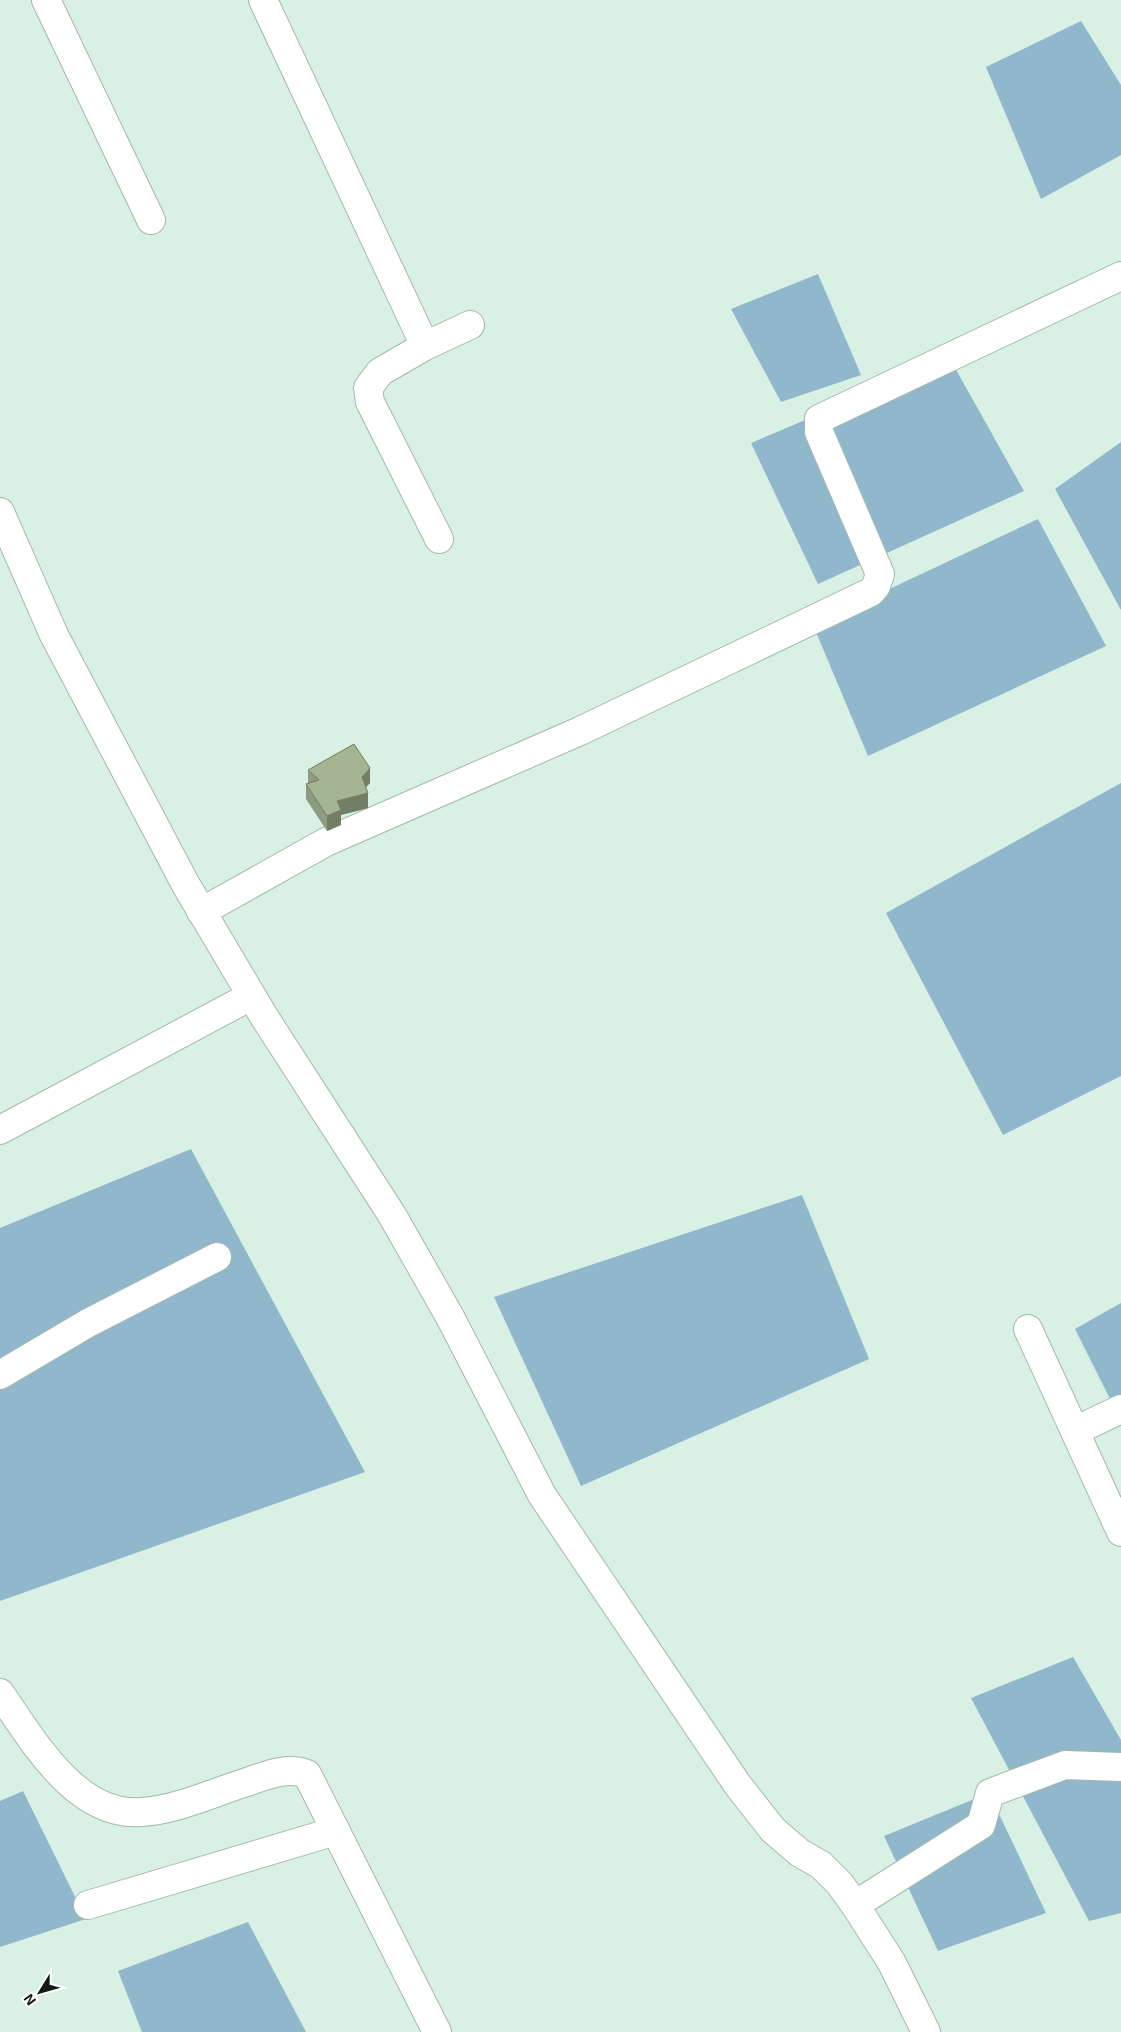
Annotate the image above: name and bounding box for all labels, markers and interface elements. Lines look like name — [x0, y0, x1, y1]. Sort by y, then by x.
north arrow — [15, 1967, 65, 2017]
text: N — [19, 1991, 39, 2009]

